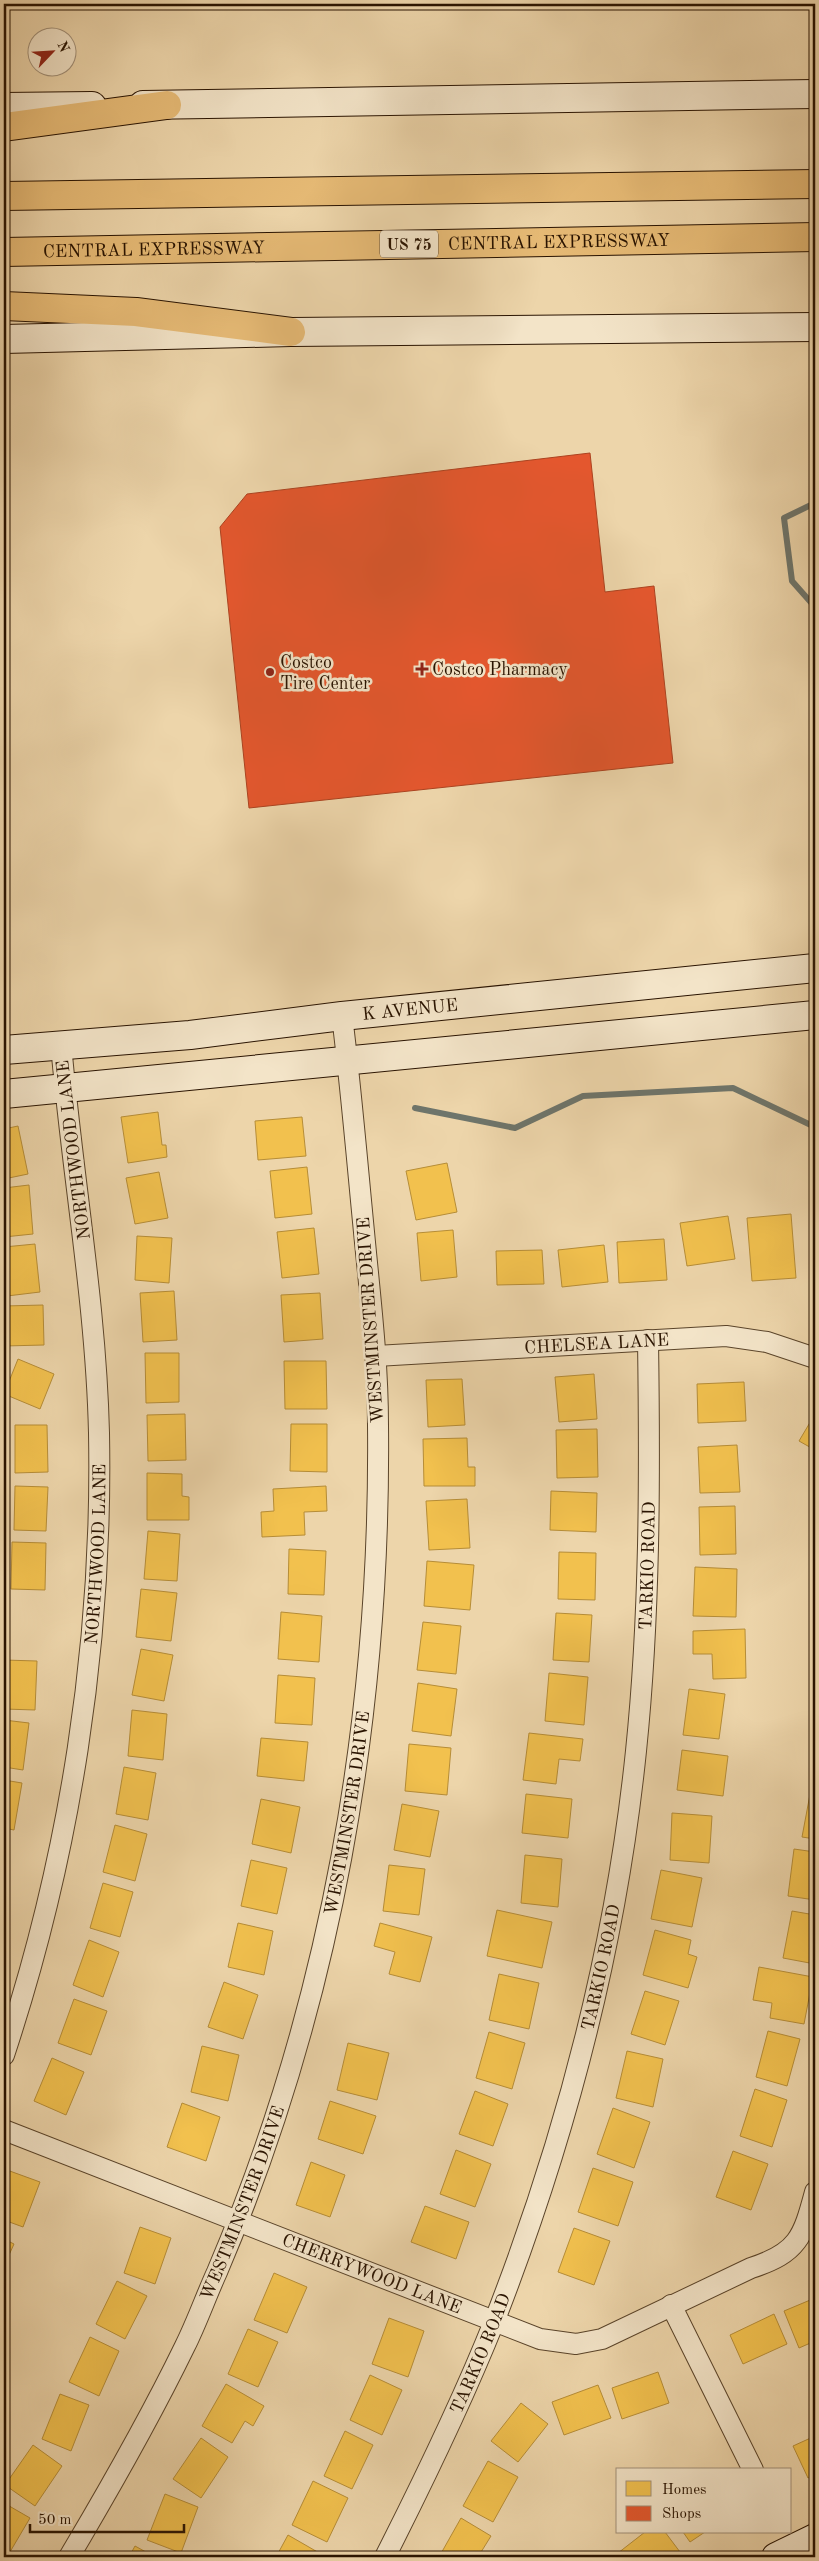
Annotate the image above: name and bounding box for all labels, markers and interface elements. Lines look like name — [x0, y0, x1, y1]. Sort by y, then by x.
north arrow — [28, 28, 78, 78]
text: N — [54, 39, 72, 55]
road number: US 75 — [380, 230, 438, 258]
street label: CENTRAL EXPRESSWAY — [448, 232, 670, 254]
street label: CENTRAL EXPRESSWAY — [43, 239, 265, 261]
place label: Costco Tire Center — [280, 654, 371, 693]
place label: Costco Pharmacy — [432, 661, 568, 679]
marker: Costco Pharmacy — [416, 663, 428, 675]
marker: Costco Tire Center — [264, 666, 276, 678]
street label: K AVENUE — [361, 996, 459, 1024]
street label: NORTHWOOD LANE — [54, 1059, 94, 1241]
street label: WESTMINSTER DRIVE — [355, 1216, 387, 1424]
street label: CHELSEA LANE — [524, 1331, 670, 1358]
street label: NORTHWOOD LANE — [83, 1464, 109, 1645]
street label: TARKIO ROAD — [637, 1501, 659, 1630]
street label: WESTMINSTER DRIVE — [322, 1710, 373, 1917]
street label: TARKIO ROAD — [579, 1903, 624, 2032]
street label: WESTMINSTER DRIVE — [198, 2104, 288, 2303]
street label: CHERRYWOOD LANE — [279, 2231, 464, 2318]
street label: TARKIO ROAD — [448, 2291, 514, 2417]
legend — [616, 2468, 792, 2534]
text: Homes — [662, 2483, 707, 2498]
scale bar — [30, 2501, 184, 2533]
text: Shops — [662, 2507, 701, 2522]
text: 50 m — [38, 2513, 72, 2528]

